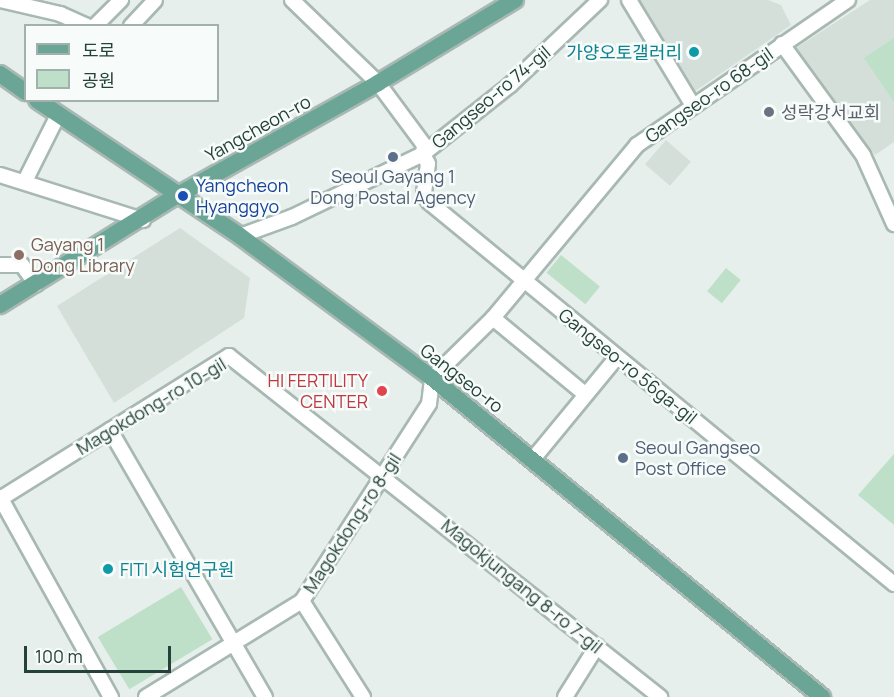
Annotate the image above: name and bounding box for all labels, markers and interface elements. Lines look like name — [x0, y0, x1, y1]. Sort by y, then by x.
legend — [24, 24, 219, 102]
text: 도로 — [82, 38, 115, 62]
street label: Gangseo-ro 74-gil — [427, 41, 555, 153]
place label: 가양오토갤러리 — [566, 41, 682, 63]
street label: Gangseo-ro 68-gil — [641, 43, 777, 147]
marker: 가양오토갤러리 — [687, 45, 701, 59]
text: 공원 — [82, 68, 115, 92]
street label: Yangcheon-ro — [202, 90, 314, 166]
place label: 성락강서교회 — [781, 101, 880, 123]
marker: 성락강서교회 — [762, 105, 776, 119]
marker: Seoul Gayang 1 Dong Postal Agency — [386, 150, 400, 164]
place label: Seoul Gayang 1 Dong Postal Agency — [310, 166, 476, 208]
place label: Yangcheon Hyanggyo — [196, 175, 288, 218]
marker: Yangcheon Hyanggyo — [174, 187, 192, 205]
place label: Gayang 1 Dong Library — [31, 234, 135, 276]
marker: Gayang 1 Dong Library — [12, 248, 26, 262]
street label: Gangseo-ro 56ga-gil — [555, 304, 701, 428]
street label: Gangseo-ro — [416, 339, 508, 417]
street label: Magokdong-ro 10-gil — [72, 353, 230, 459]
place label: HI FERTILITY CENTER — [268, 370, 368, 412]
marker: HI FERTILITY CENTER — [373, 382, 391, 400]
place label: Seoul Gangseo Post Office — [635, 437, 760, 480]
street label: Magokdong-ro 8-gil — [299, 449, 405, 597]
marker: Seoul Gangseo Post Office — [616, 451, 630, 465]
street label: Magokjungang 8-ro 7-gil — [437, 514, 607, 658]
place label: FITI 시험연구원 — [120, 558, 235, 580]
marker: FITI 시험연구원 — [101, 562, 115, 576]
scale bar — [27, 634, 174, 672]
text: 100 m — [35, 644, 83, 668]

